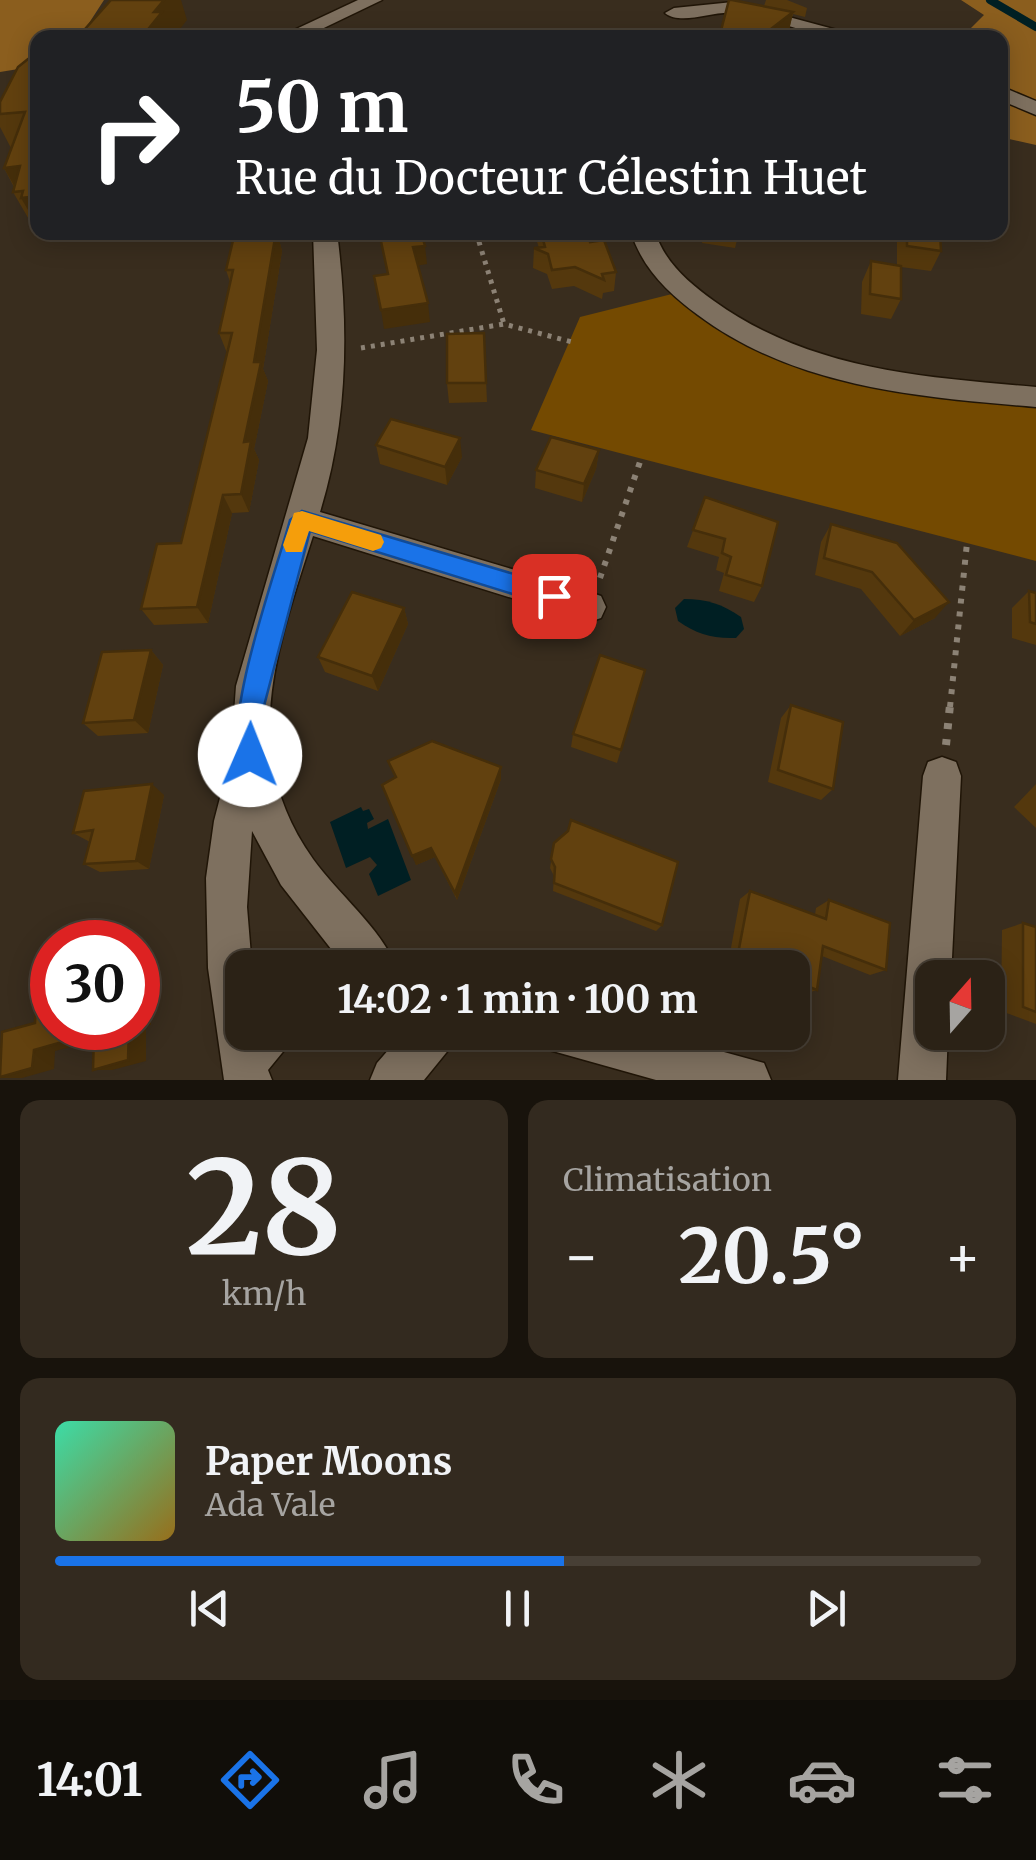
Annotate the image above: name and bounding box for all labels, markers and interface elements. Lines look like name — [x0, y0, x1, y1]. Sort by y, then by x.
text: 50 m — [235, 63, 408, 151]
icon: right — [70, 70, 200, 200]
text: Rue du Docteur Célestin Huet — [235, 150, 867, 206]
pin — [512, 554, 597, 639]
icon: arrive — [527, 569, 582, 624]
position arrow — [198, 703, 302, 807]
speed limit sign: 30 — [30, 920, 160, 1050]
north arrow — [915, 960, 1005, 1050]
map controls — [915, 960, 1005, 1050]
text: 14:02 · 1 min · 100 m — [337, 976, 698, 1023]
text: 28 — [186, 1127, 342, 1290]
text: Climatisation — [563, 1160, 772, 1200]
text: 20.5° — [678, 1209, 866, 1303]
text: − — [563, 1222, 600, 1291]
text: + — [944, 1222, 981, 1291]
text: km/h — [222, 1274, 306, 1314]
text: Paper Moons — [205, 1438, 452, 1485]
text: Ada Vale — [205, 1485, 335, 1525]
icon: previous — [182, 1581, 237, 1636]
icon: pause — [490, 1581, 545, 1636]
icon: next — [799, 1581, 854, 1636]
icon: directions — [215, 1745, 285, 1815]
icon: music — [358, 1745, 428, 1815]
icon: phone — [501, 1745, 571, 1815]
icon: climate — [644, 1745, 714, 1815]
icon: car — [787, 1745, 857, 1815]
icon: filters — [930, 1745, 1000, 1815]
text: 14:01 — [36, 1752, 142, 1808]

